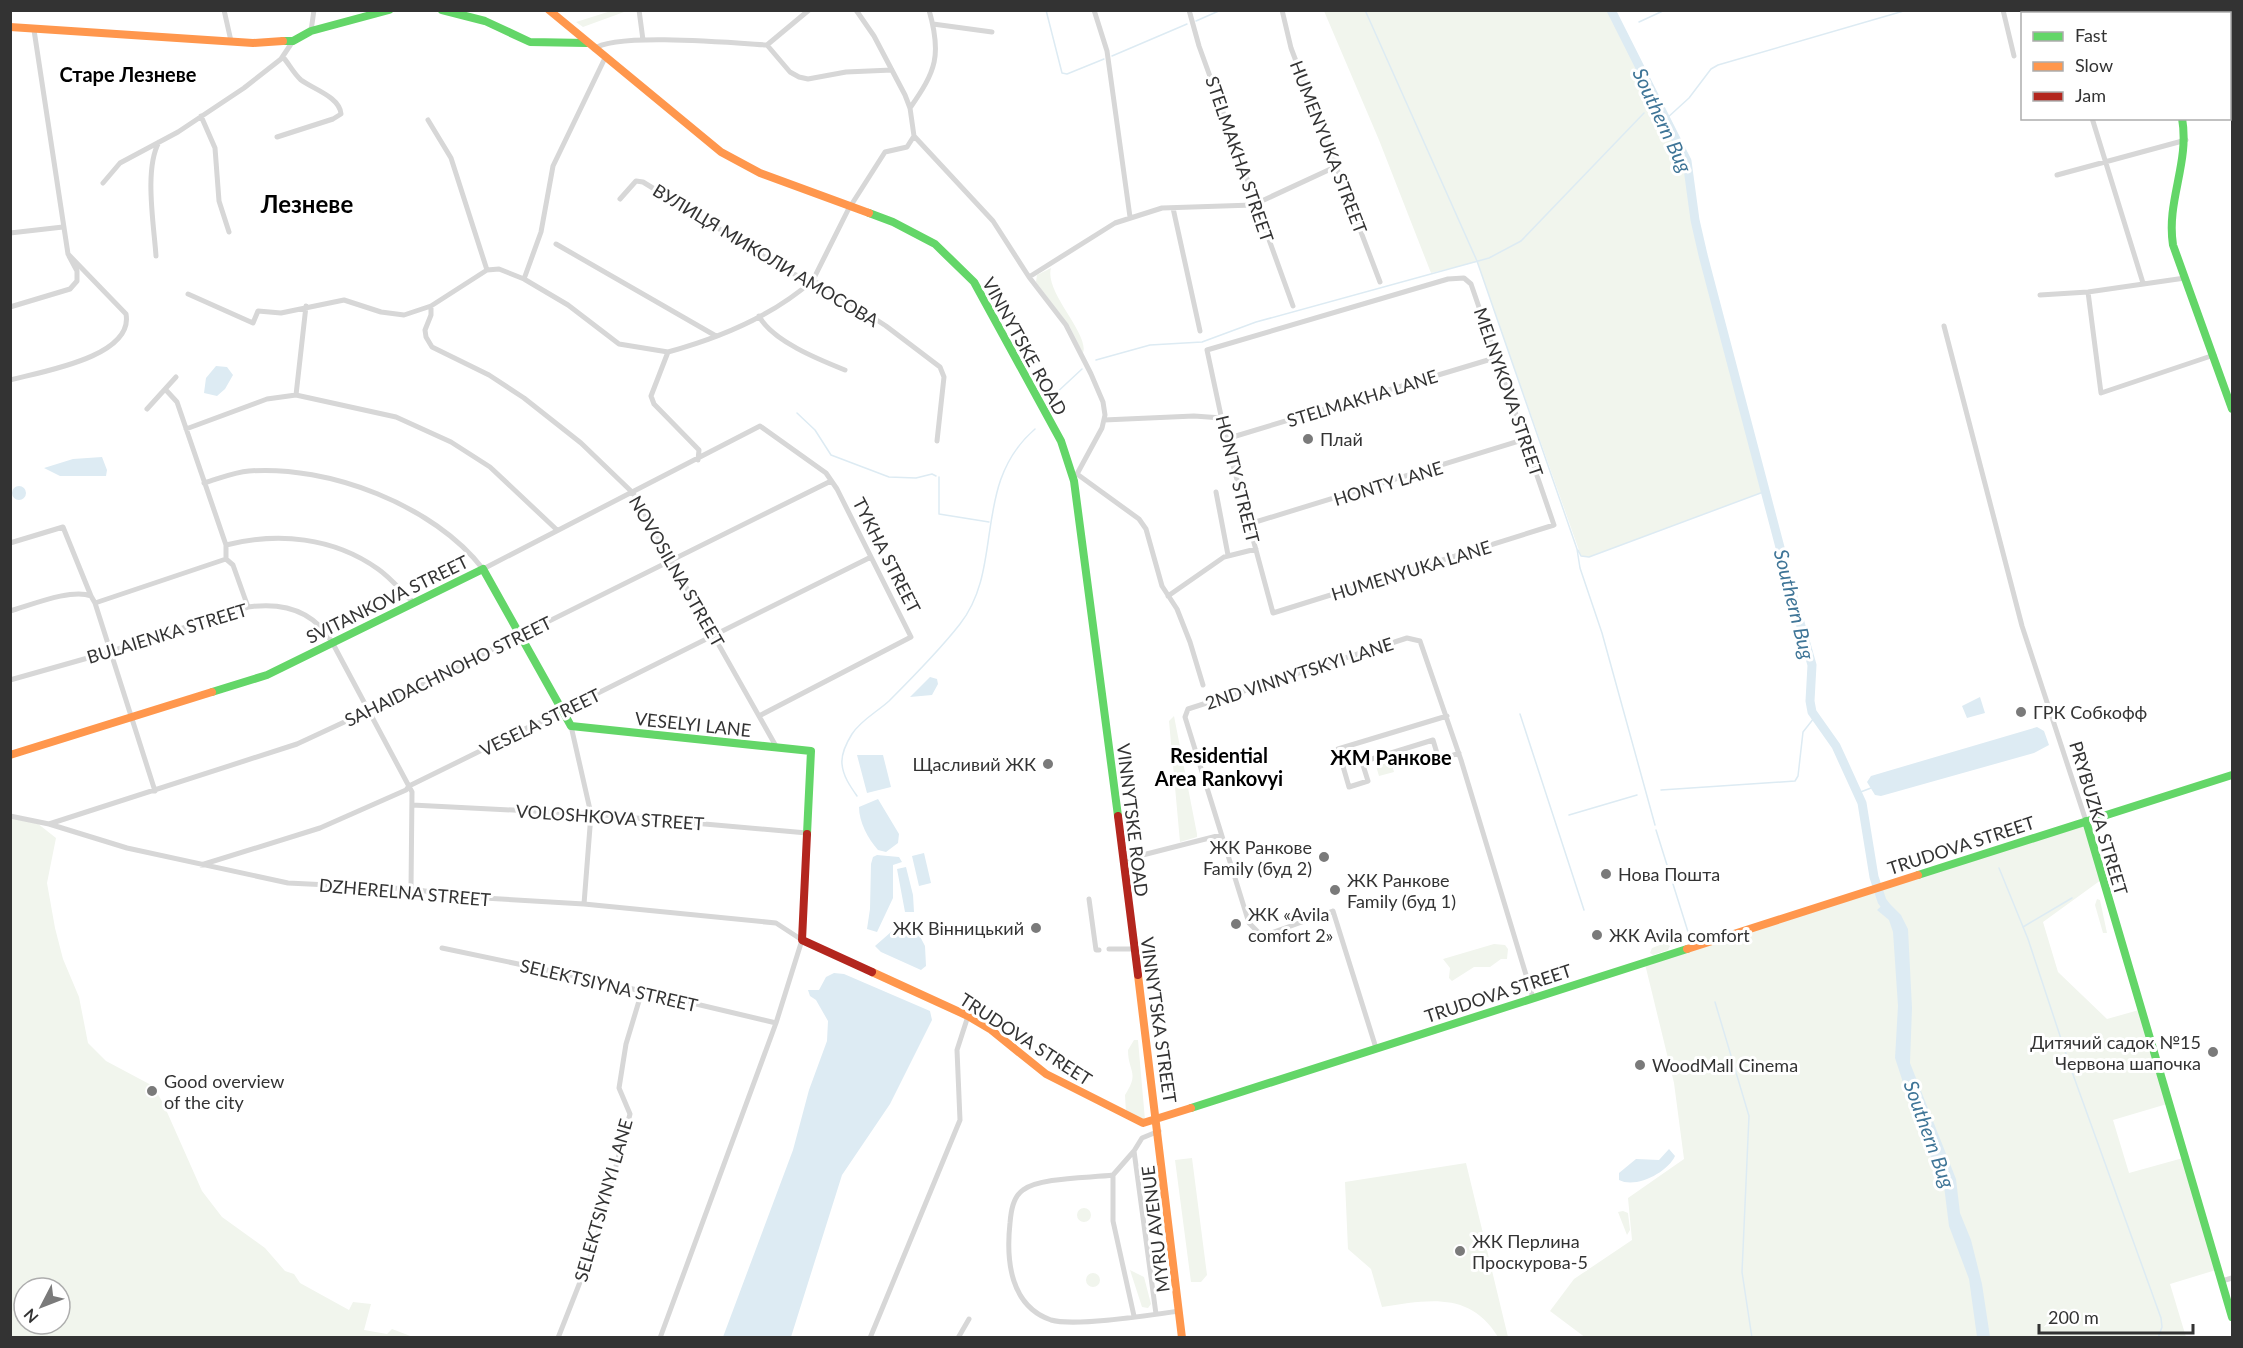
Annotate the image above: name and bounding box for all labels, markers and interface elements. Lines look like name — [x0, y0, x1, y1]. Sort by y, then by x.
legend — [2021, 12, 2231, 120]
text: Fast — [2075, 24, 2108, 46]
text: Slow — [2075, 54, 2113, 76]
street label: HUMENYUKA STREET — [1286, 57, 1372, 237]
district label: Старе Лезневе — [59, 62, 197, 86]
water label: Southern Bug — [1628, 64, 1698, 176]
street label: STELMAKHA STREET — [1201, 73, 1279, 245]
text: Jam — [2075, 84, 2106, 106]
street label: ВУЛИЦЯ МИКОЛИ АМОСОВА — [649, 179, 884, 332]
district label: Лезневе — [260, 189, 353, 218]
street label: VINNYTSKE ROAD — [978, 273, 1072, 419]
street label: MELNYKOVA STREET — [1470, 305, 1548, 480]
street label: STELMAKHA LANE — [1284, 365, 1440, 431]
street label: HONTY STREET — [1212, 413, 1265, 545]
place label: Плай — [1320, 428, 1363, 450]
marker: Плай — [1301, 432, 1315, 446]
street label: HONTY LANE — [1331, 456, 1445, 510]
street label: NOVOSILNA STREET — [625, 491, 729, 651]
street label: TYKHA STREET — [848, 494, 926, 617]
street label: HUMENYUKA LANE — [1328, 535, 1494, 605]
water label: Southern Bug — [1770, 546, 1820, 662]
street label: SVITANKOVA STREET — [302, 550, 472, 648]
street label: BULAIENKA STREET — [84, 598, 250, 668]
street label: SAHAIDACHNOHO STREET — [341, 611, 555, 731]
street label: 2ND VINNYTSKYI LANE — [1202, 632, 1396, 714]
street label: VESELA STREET — [476, 683, 604, 761]
place label: ГРК Собкофф — [2033, 701, 2147, 723]
marker: ГРК Собкофф — [2014, 705, 2028, 719]
street label: VESELYI LANE — [634, 707, 752, 741]
street label: PRYBUZKA STREET — [2065, 738, 2133, 898]
street label: VINNYTSKE ROAD — [1113, 742, 1153, 898]
district label: Residential Area Rankovyi — [1154, 743, 1283, 790]
district label: ЖМ Ранкове — [1330, 745, 1452, 769]
place label: Щасливий ЖК — [912, 753, 1036, 775]
marker: Щасливий ЖК — [1041, 757, 1055, 771]
street label: VOLOSHKOVA STREET — [515, 799, 705, 835]
street label: TRUDOVA STREET — [1885, 811, 2038, 879]
place label: ЖК Ранкове Family (буд 2) — [1203, 836, 1312, 879]
marker: ЖК Ранкове Family (буд 2) — [1317, 850, 1331, 864]
place label: Нова Пошта — [1618, 863, 1720, 885]
marker: Нова Пошта — [1599, 867, 1613, 881]
place label: ЖК Ранкове Family (буд 1) — [1347, 869, 1456, 912]
street label: DZHERELNA STREET — [318, 874, 492, 910]
marker: ЖК Ранкове Family (буд 1) — [1328, 883, 1342, 897]
place label: ЖК «Avila comfort 2» — [1248, 903, 1333, 946]
place label: ЖК Вінницький — [893, 917, 1024, 939]
marker: ЖК «Avila comfort 2» — [1229, 917, 1243, 931]
marker: ЖК Вінницький — [1029, 921, 1043, 935]
place label: ЖК Avila comfort — [1609, 924, 1750, 946]
marker: ЖК Avila comfort — [1590, 928, 1604, 942]
street label: VINNYTSKA STREET — [1136, 936, 1182, 1105]
street label: SELEKTSIYNA STREET — [518, 954, 700, 1016]
street label: TRUDOVA STREET — [1422, 959, 1575, 1027]
street label: TRUDOVA STREET — [956, 988, 1097, 1090]
place label: Дитячий садок №15 Червона шапочка — [2030, 1031, 2201, 1074]
marker: Дитячий садок №15 Червона шапочка — [2206, 1045, 2220, 1059]
place label: WoodMall Cinema — [1652, 1054, 1798, 1076]
marker: WoodMall Cinema — [1633, 1058, 1647, 1072]
place label: Good overview of the city — [164, 1070, 284, 1113]
water label: Southern Bug — [1899, 1077, 1961, 1191]
marker: Good overview of the city — [145, 1084, 159, 1098]
street label: SELEKTSIYNYI LANE — [569, 1116, 637, 1284]
street label: MYRU AVENUE — [1136, 1164, 1174, 1294]
place label: ЖК Перлина Проскурова-5 — [1472, 1230, 1588, 1273]
marker: ЖК Перлина Проскурова-5 — [1453, 1244, 1467, 1258]
north arrow — [12, 1276, 72, 1336]
scale bar — [2039, 1297, 2194, 1335]
text: N — [19, 1305, 42, 1327]
text: 200 m — [2048, 1306, 2099, 1328]

